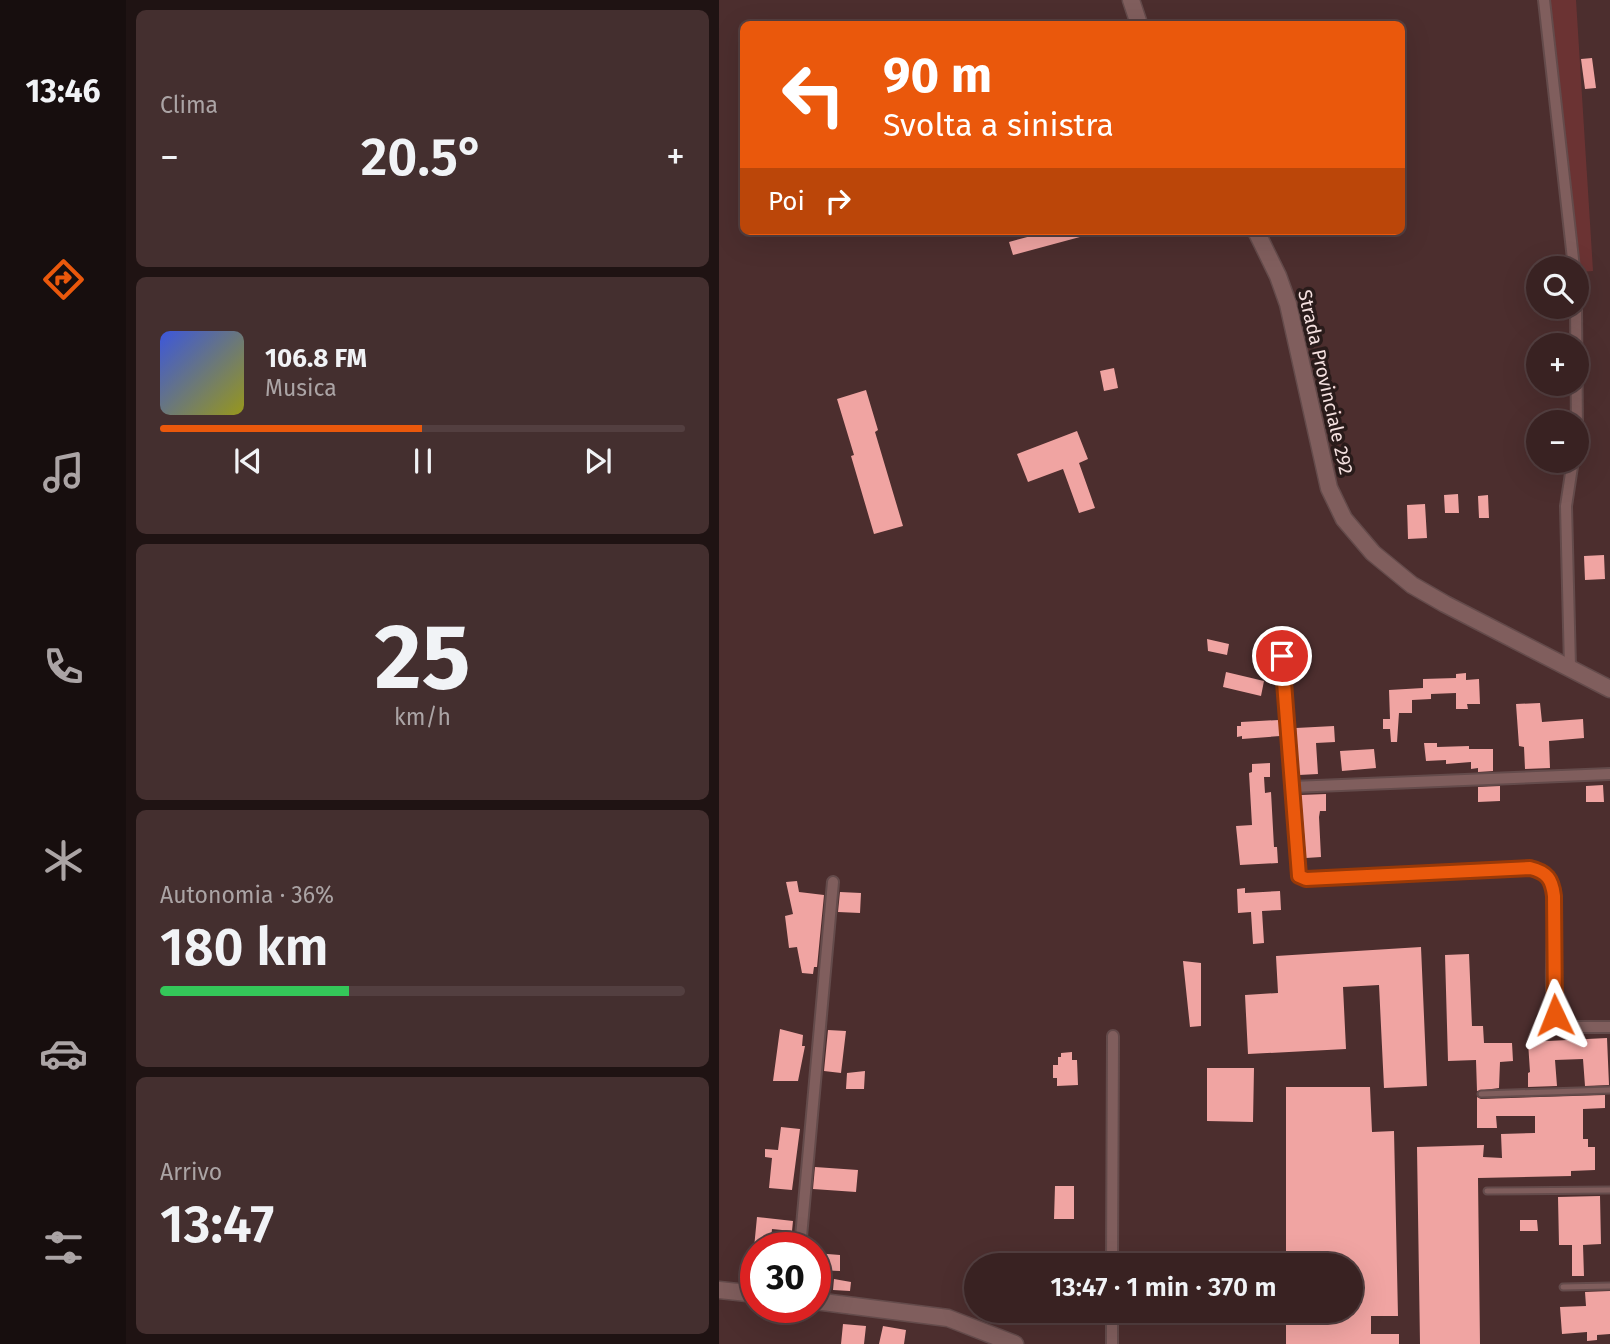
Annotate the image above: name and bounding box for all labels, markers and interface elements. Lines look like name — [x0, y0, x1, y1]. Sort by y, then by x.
text: 90 m — [883, 46, 992, 105]
icon: left — [768, 49, 859, 140]
text: 13:46 — [25, 72, 101, 110]
text: Clima — [160, 91, 218, 119]
text: Svolta a sinistra — [883, 106, 1114, 144]
text: 20.5° — [361, 126, 484, 189]
text: − — [160, 134, 179, 180]
text: + — [666, 134, 685, 180]
icon: right — [819, 182, 857, 220]
text: Poi — [768, 186, 805, 217]
icon: directions — [39, 255, 88, 304]
map controls — [1526, 256, 1589, 473]
button: search — [1526, 256, 1589, 319]
street label: Strada Provinciale 292 — [1293, 288, 1358, 477]
button: + — [1526, 333, 1589, 396]
text: 106.8 FM — [265, 343, 367, 374]
text: Musica — [265, 374, 337, 402]
button: − — [1526, 410, 1589, 473]
icon: previous — [229, 442, 267, 480]
icon: pause — [404, 442, 442, 480]
icon: next — [579, 442, 617, 480]
icon: music — [39, 448, 88, 497]
text: 25 — [375, 603, 470, 712]
pin — [1252, 626, 1312, 686]
icon: arrive — [1263, 637, 1301, 675]
icon: phone — [39, 642, 88, 691]
text: km/h — [394, 703, 451, 731]
icon: climate — [39, 836, 88, 885]
text: Autonomia · 36% — [160, 881, 334, 909]
text: 180 km — [160, 916, 329, 979]
position arrow — [1518, 978, 1592, 1052]
icon: car — [39, 1029, 88, 1078]
text: Arrivo — [160, 1158, 222, 1186]
text: 13:47 — [160, 1193, 274, 1256]
icon: filters — [39, 1223, 88, 1272]
speed limit sign: 30 — [740, 1232, 831, 1323]
text: 13:47 · 1 min · 370 m — [1050, 1272, 1277, 1303]

